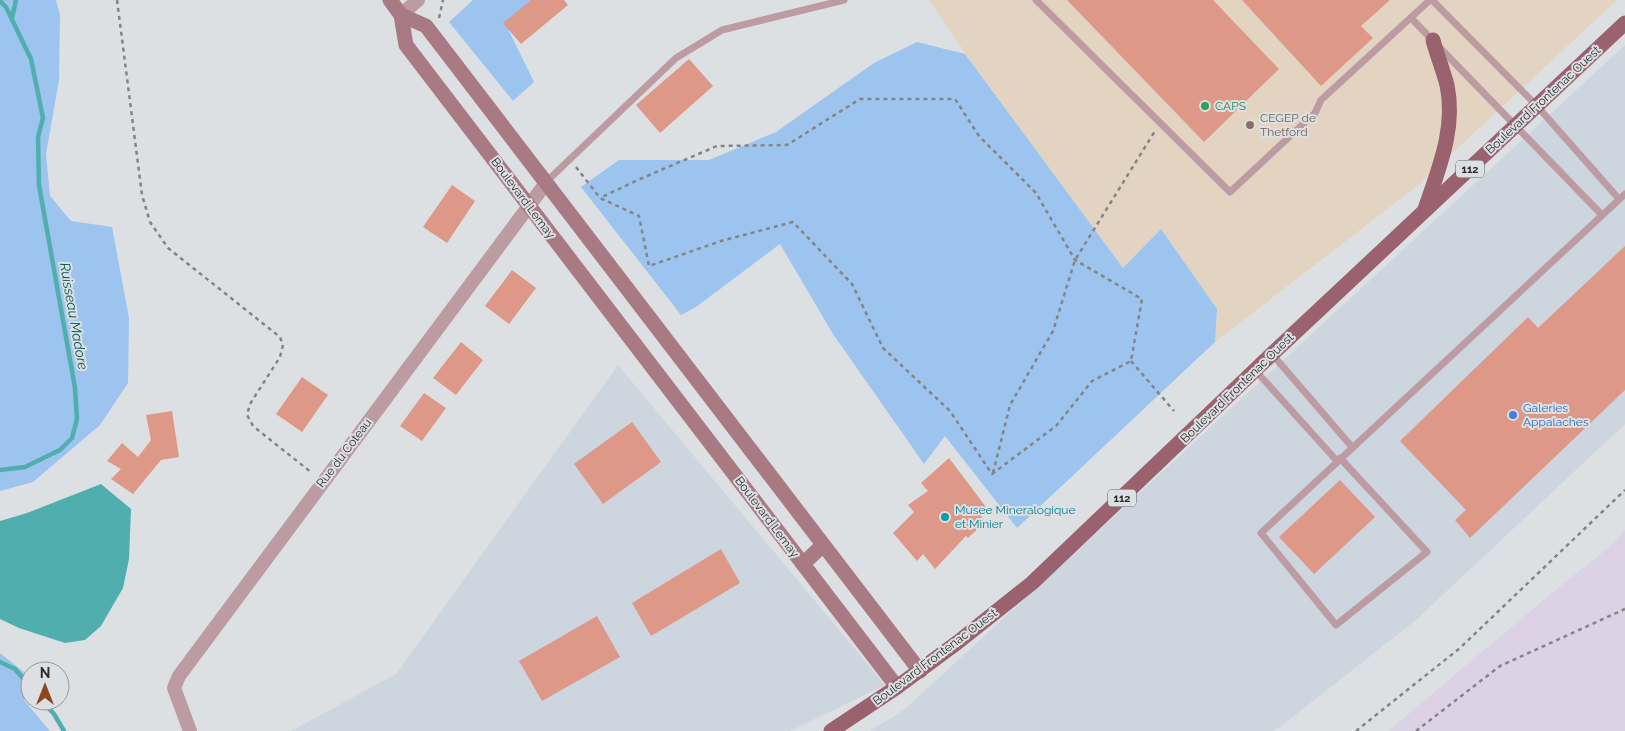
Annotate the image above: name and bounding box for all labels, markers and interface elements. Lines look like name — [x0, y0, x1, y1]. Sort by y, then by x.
street label: Boulevard Frontenac Ouest — [1483, 43, 1603, 157]
place label: CAPS — [1215, 99, 1246, 113]
marker: CAPS — [1199, 100, 1211, 112]
place label: CEGEP de Thetford — [1260, 111, 1316, 139]
marker: CEGEP de Thetford — [1244, 119, 1256, 131]
street label: Boulevard Lemay — [488, 155, 558, 242]
road number: 112 — [1456, 160, 1484, 178]
water label: Ruisseau Madore — [57, 261, 91, 371]
street label: Boulevard Frontenac Ouest — [1178, 330, 1296, 446]
place label: Galeries Appalaches — [1523, 401, 1589, 429]
marker: Galeries Appalaches — [1507, 409, 1519, 421]
street label: Rue du Coteau — [314, 416, 374, 490]
street label: Boulevard Lemay — [732, 474, 802, 561]
road number: 112 — [1108, 489, 1136, 506]
place label: Musee Mineralogique et Minier — [955, 503, 1076, 531]
marker: Musee Mineralogique et Minier — [939, 511, 951, 523]
street label: Boulevard Frontenac Ouest — [870, 606, 1000, 708]
north arrow — [20, 661, 70, 711]
text: N — [40, 665, 50, 681]

